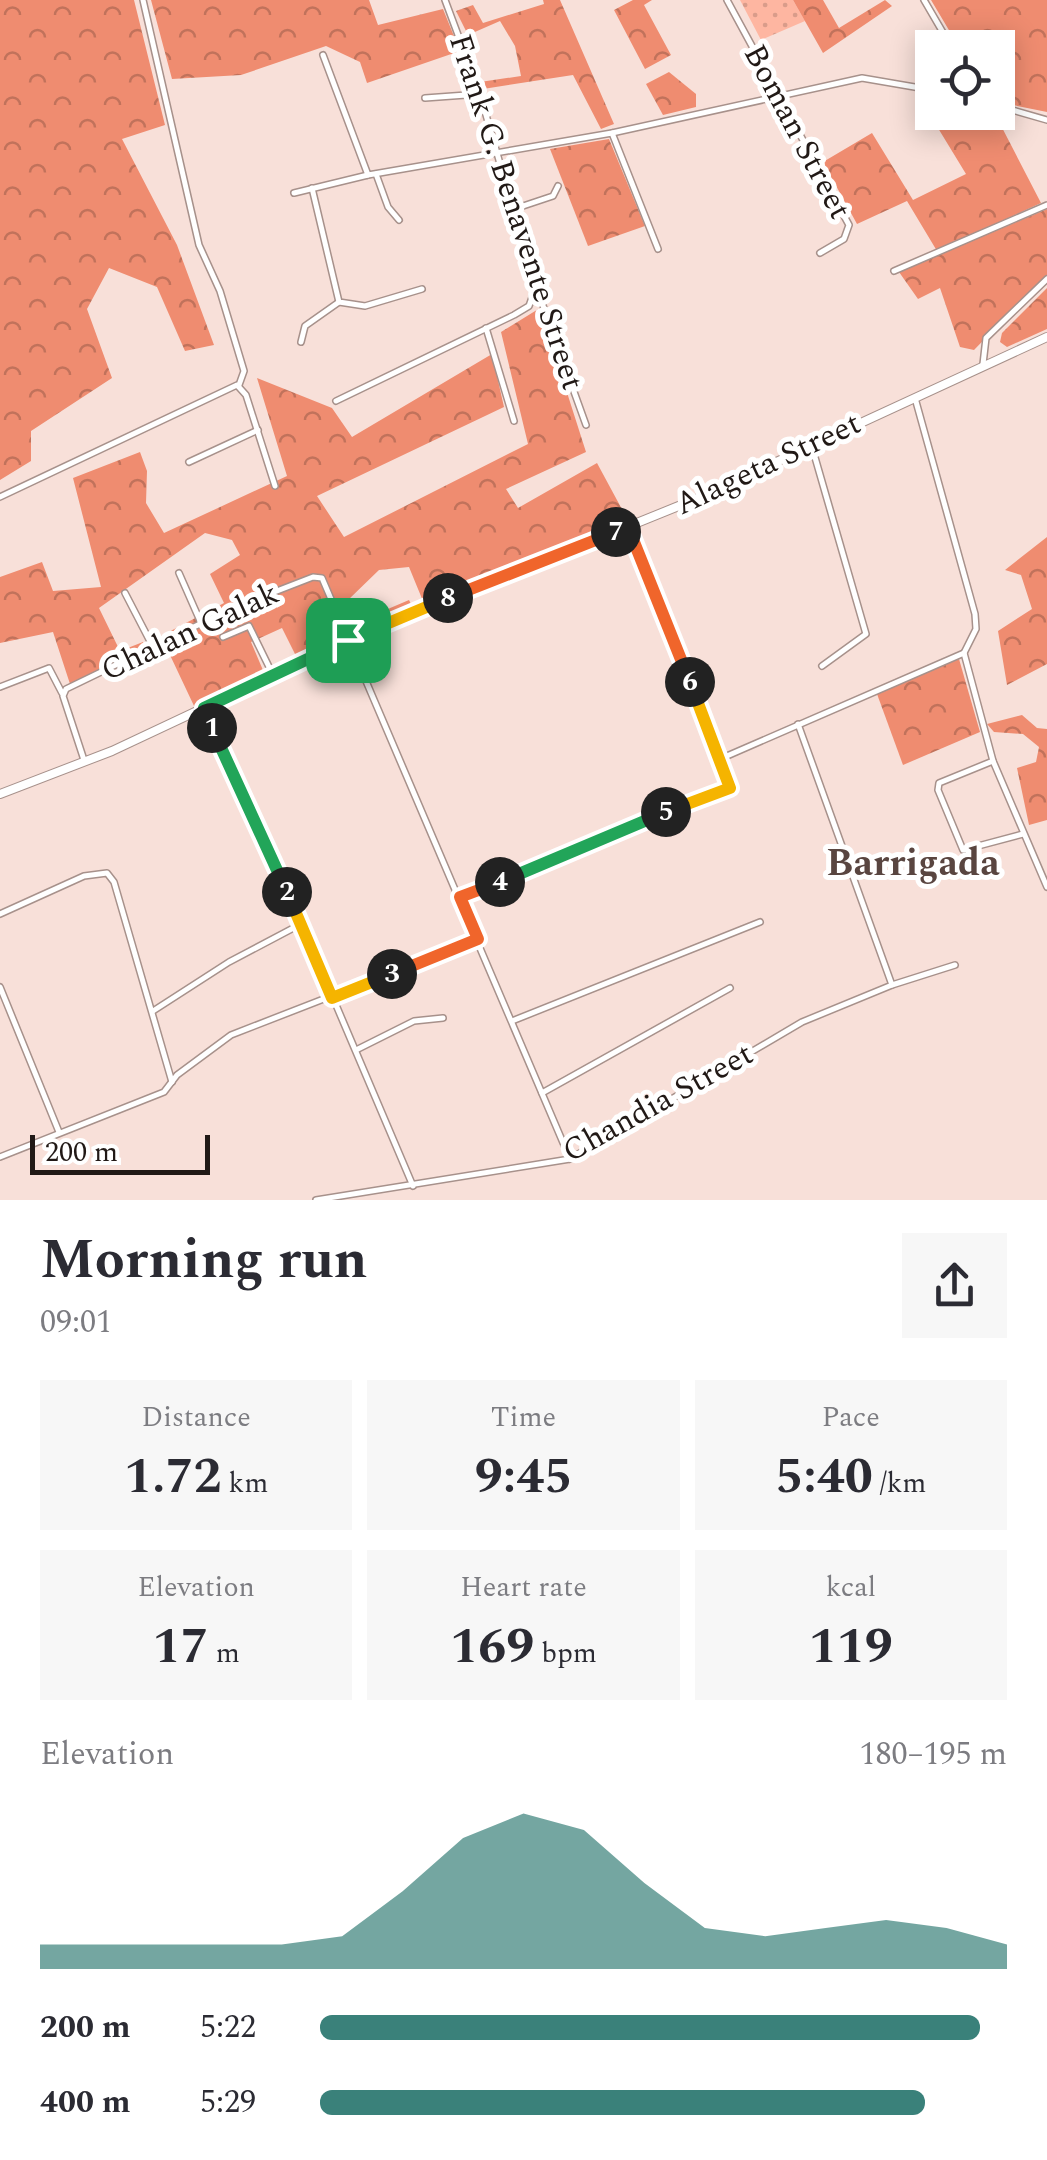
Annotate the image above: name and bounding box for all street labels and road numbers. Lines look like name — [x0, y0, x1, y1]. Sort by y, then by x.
street label: Frank G. Benavente Street — [435, 28, 597, 396]
street label: Boman Street — [730, 36, 864, 228]
street label: Alageta Street — [667, 399, 869, 529]
street label: Chalan Galak — [93, 569, 287, 695]
street label: Chandia Street — [554, 1030, 762, 1176]

